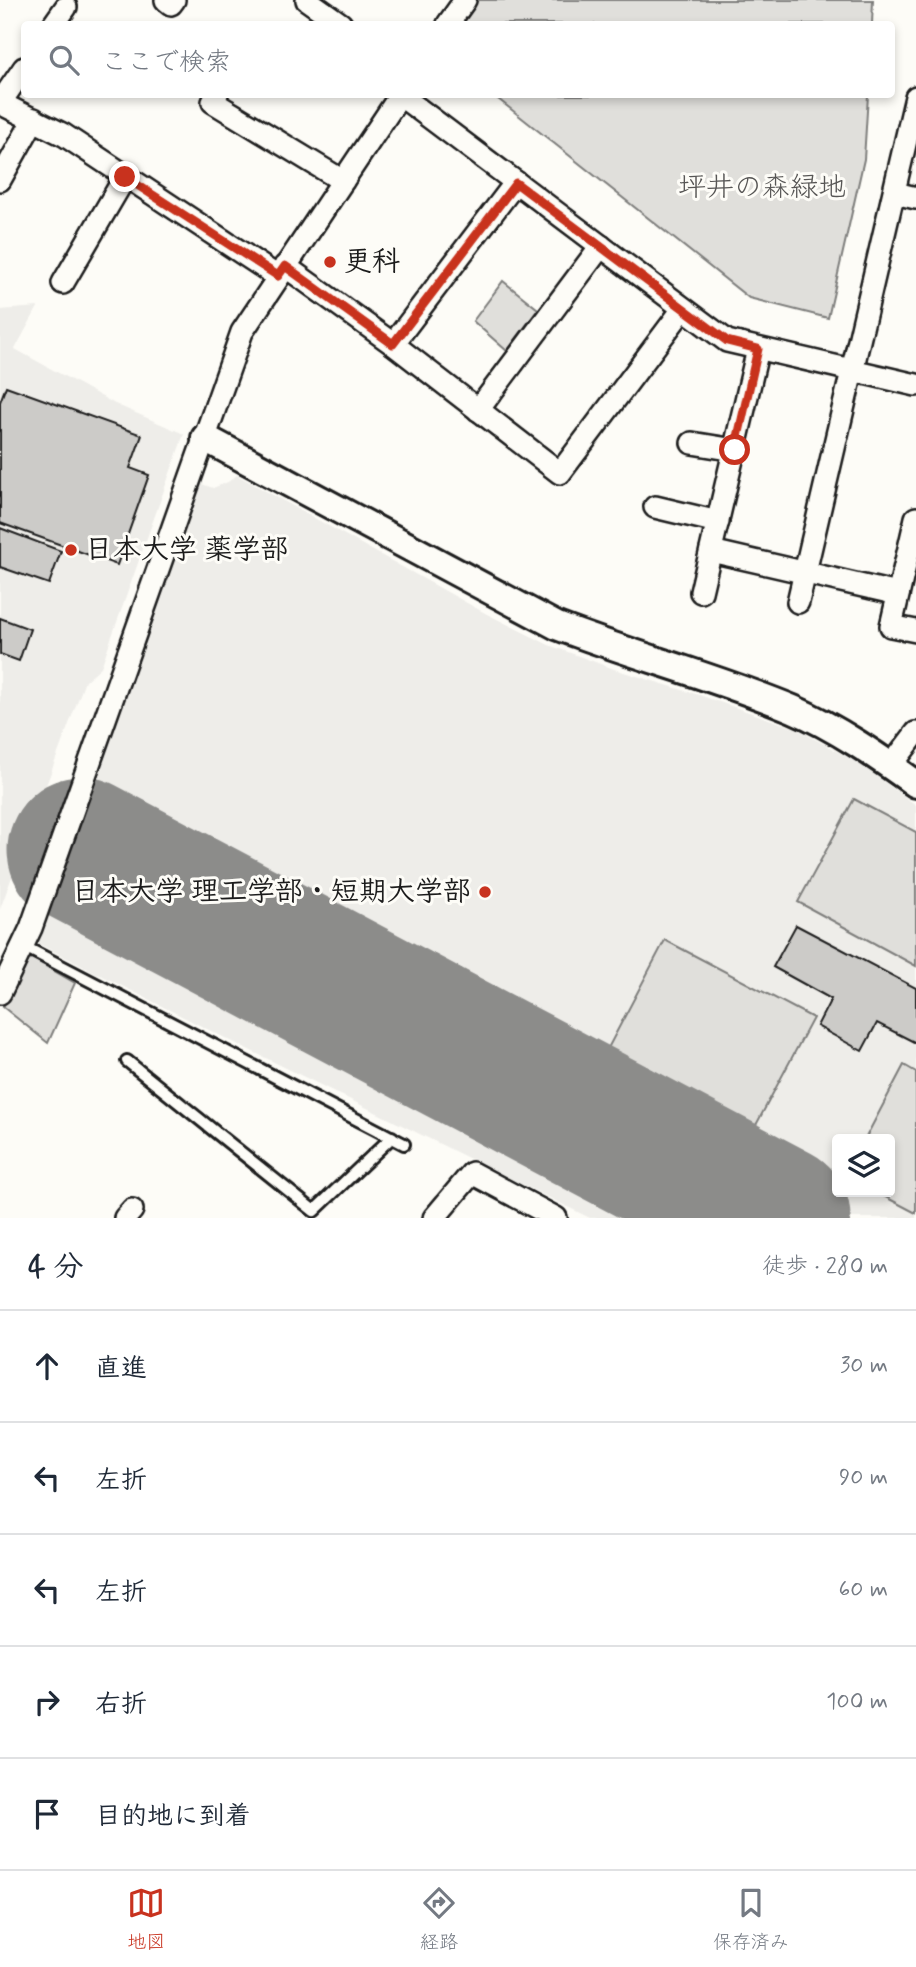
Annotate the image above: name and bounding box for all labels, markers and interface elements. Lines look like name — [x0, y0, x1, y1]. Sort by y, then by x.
search box — [21, 21, 895, 98]
icon: search — [45, 41, 83, 79]
text: ここで検索 — [101, 46, 231, 80]
route end — [109, 161, 140, 192]
park label: 坪井の森緑地 — [678, 170, 846, 207]
place label: 更科 — [344, 244, 400, 281]
marker: 更科 — [322, 254, 338, 270]
route start — [719, 434, 750, 465]
place label: 日本大学 薬学部 — [85, 532, 289, 569]
marker: 日本大学 薬学部 — [63, 542, 79, 558]
place label: 日本大学 理工学部・短期大学部 — [71, 874, 471, 911]
marker: 日本大学 理工学部・短期大学部 — [477, 884, 493, 900]
map controls — [832, 1134, 895, 1197]
button: layers — [832, 1134, 895, 1197]
text: 4 分 — [28, 1248, 84, 1287]
text: 徒歩 · 280 m — [762, 1252, 888, 1282]
icon: ahead — [28, 1347, 66, 1385]
text: 30 m — [840, 1351, 888, 1381]
text: 直進 — [95, 1352, 147, 1386]
icon: left — [28, 1459, 66, 1497]
text: 90 m — [839, 1463, 888, 1493]
text: 左折 — [95, 1464, 147, 1498]
icon: left — [28, 1571, 66, 1609]
text: 60 m — [839, 1575, 888, 1605]
text: 左折 — [95, 1576, 147, 1610]
icon: right — [28, 1683, 66, 1721]
text: 100 m — [826, 1687, 888, 1717]
text: 右折 — [95, 1688, 147, 1722]
icon: arrive — [28, 1795, 66, 1833]
text: 目的地に到着 — [95, 1800, 251, 1834]
tab: 地図 — [127, 1884, 165, 1955]
tab: 経路 — [420, 1884, 458, 1955]
tab: 保存済み — [713, 1884, 789, 1955]

